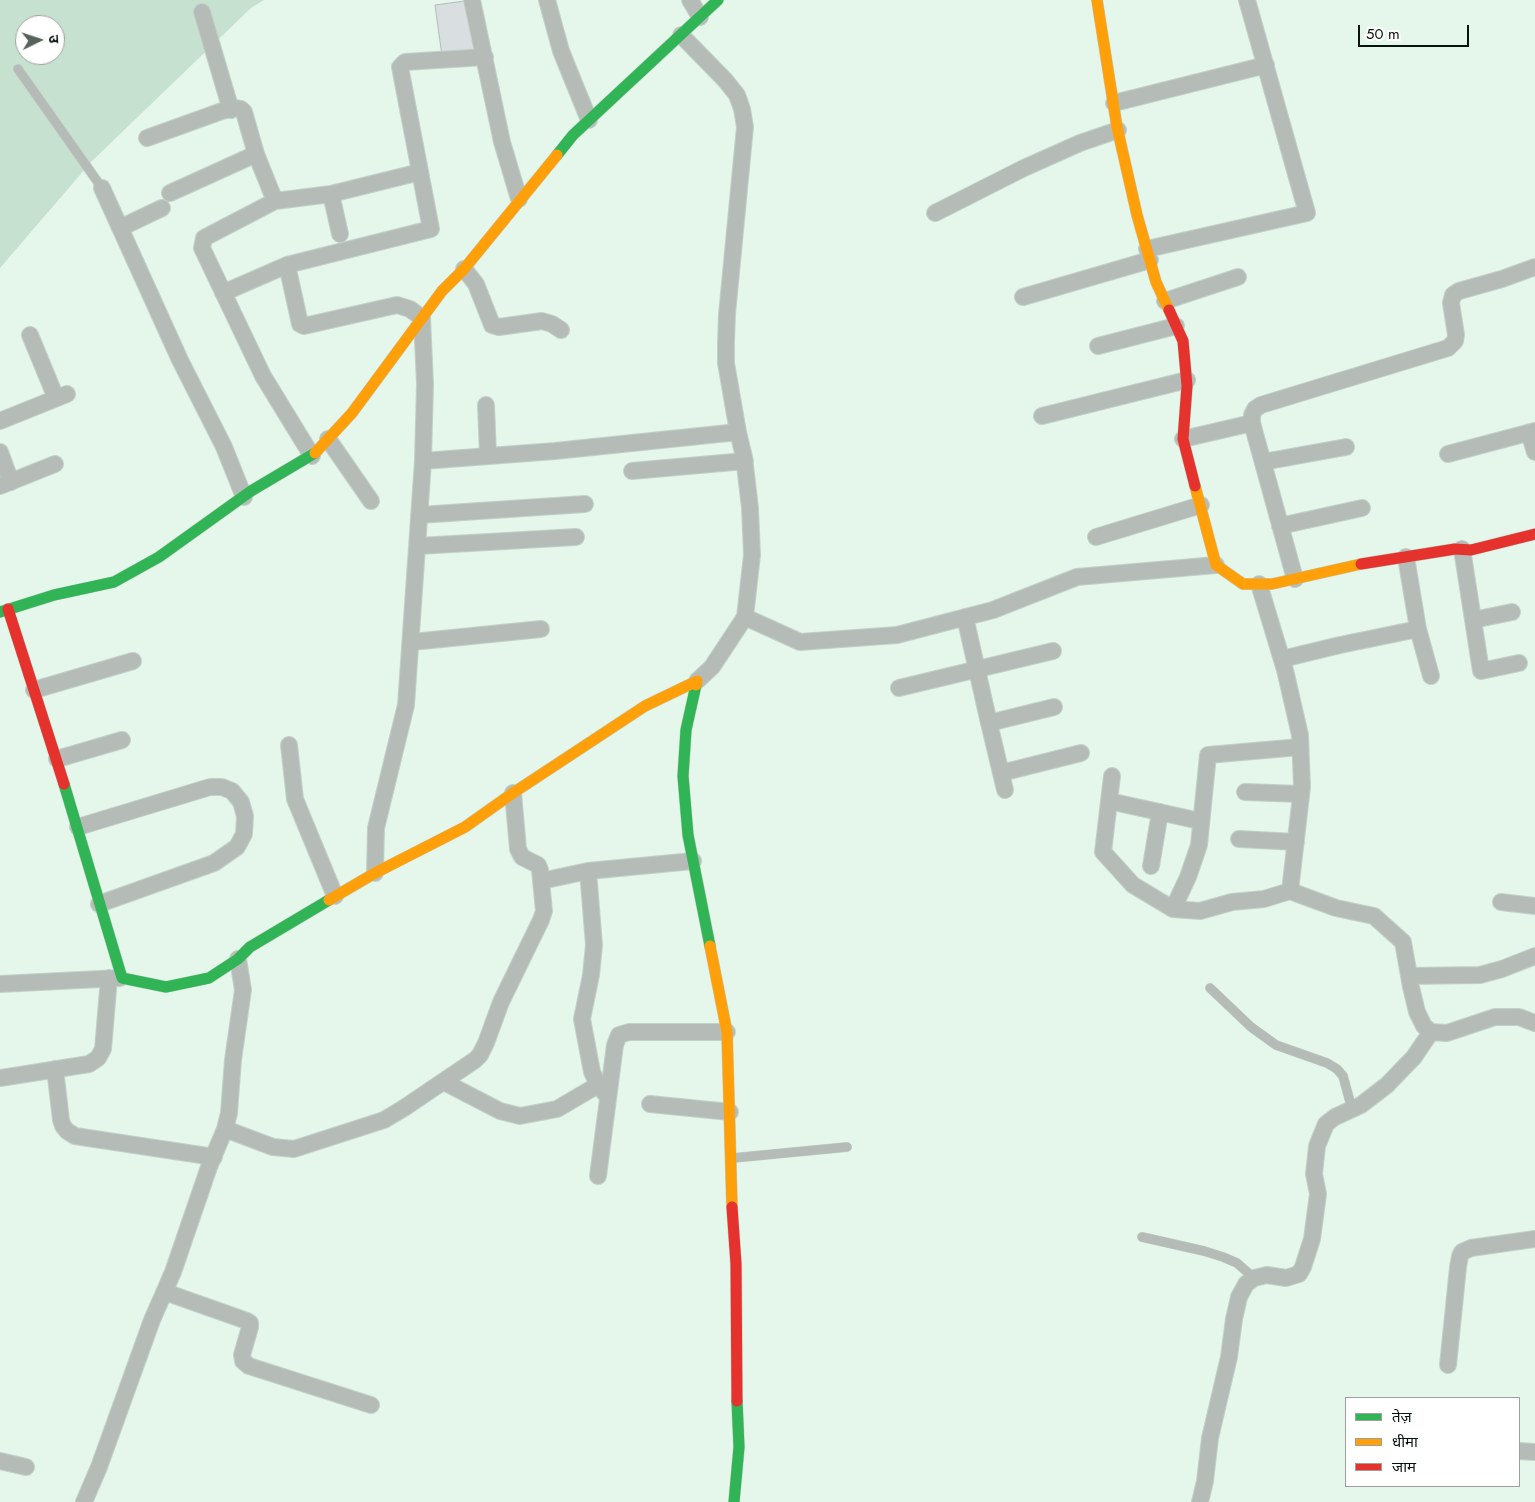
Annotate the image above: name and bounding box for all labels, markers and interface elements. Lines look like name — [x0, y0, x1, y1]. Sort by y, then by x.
north arrow — [15, 15, 65, 65]
scale bar — [1360, 15, 1471, 47]
text: 50 m — [1366, 23, 1400, 45]
text: उ — [44, 34, 64, 44]
legend — [1345, 1397, 1520, 1487]
text: तेज़ — [1392, 1406, 1412, 1428]
text: धीमा — [1392, 1431, 1418, 1453]
text: जाम — [1392, 1456, 1416, 1478]

